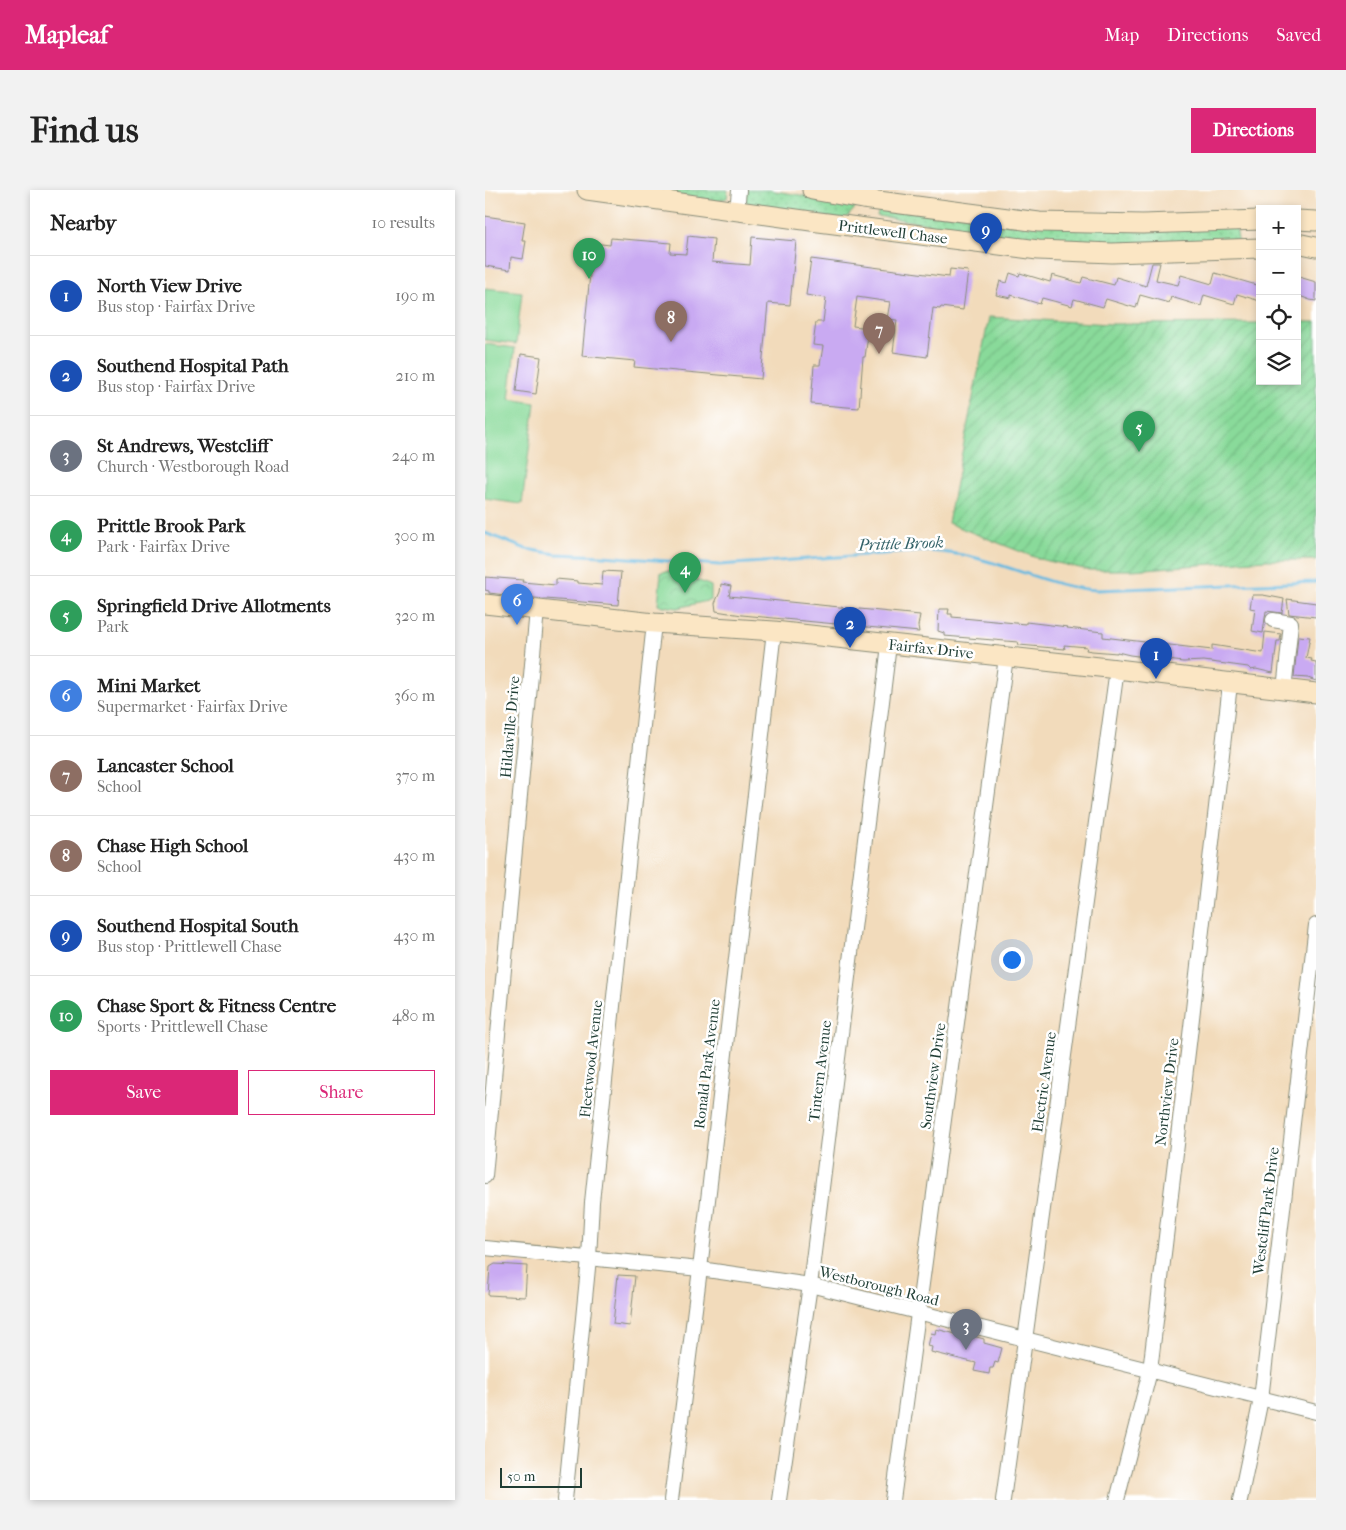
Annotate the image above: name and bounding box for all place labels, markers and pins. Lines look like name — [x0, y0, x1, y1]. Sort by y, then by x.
pin: 9 — [970, 213, 1002, 254]
pin: 10 — [573, 238, 605, 279]
pin: 8 — [655, 301, 687, 342]
pin: 7 — [863, 313, 895, 354]
pin: 5 — [1123, 411, 1155, 452]
pin: 4 — [669, 552, 701, 593]
pin: 6 — [501, 584, 533, 625]
pin: 2 — [834, 607, 866, 648]
pin: 1 — [1140, 638, 1172, 679]
pin: 3 — [950, 1309, 982, 1350]

